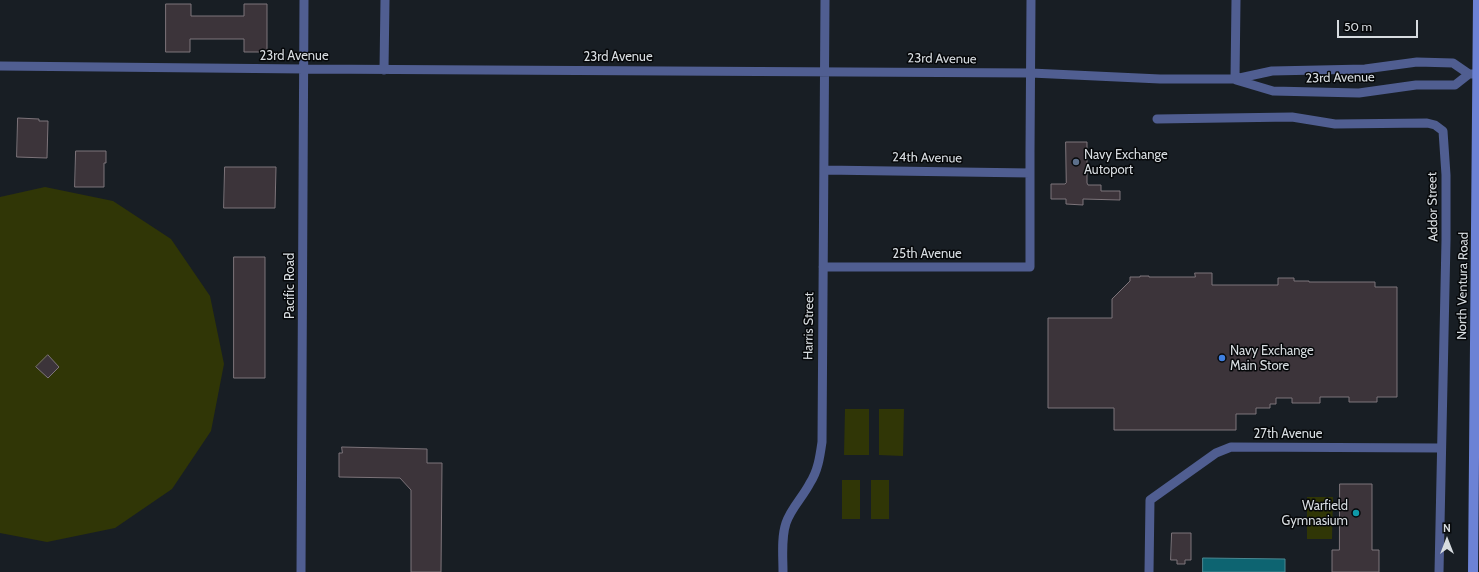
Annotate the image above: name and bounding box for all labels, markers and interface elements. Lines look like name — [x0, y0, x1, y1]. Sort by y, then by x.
scale bar — [1339, 12, 1420, 38]
text: 50 m — [1344, 19, 1372, 34]
street label: 23rd Avenue — [259, 48, 329, 64]
street label: 23rd Avenue — [583, 49, 653, 65]
street label: 23rd Avenue — [907, 51, 977, 67]
street label: 23rd Avenue — [1305, 70, 1375, 86]
place label: Navy Exchange Autoport — [1084, 147, 1168, 178]
street label: 24th Avenue — [892, 150, 962, 166]
marker: Navy Exchange Autoport — [1071, 157, 1081, 167]
street label: Addor Street — [1425, 172, 1441, 242]
street label: North Ventura Road — [1454, 232, 1472, 340]
street label: 25th Avenue — [892, 246, 962, 262]
street label: Pacific Road — [282, 253, 298, 319]
street label: Harris Street — [801, 292, 817, 360]
place label: Navy Exchange Main Store — [1230, 343, 1314, 374]
marker: Navy Exchange Main Store — [1217, 353, 1227, 363]
street label: 27th Avenue — [1254, 426, 1322, 442]
place label: Warfield Gymnasium — [1282, 498, 1348, 529]
marker: Warfield Gymnasium — [1351, 508, 1361, 518]
north arrow — [1427, 520, 1467, 560]
text: N — [1443, 521, 1451, 535]

